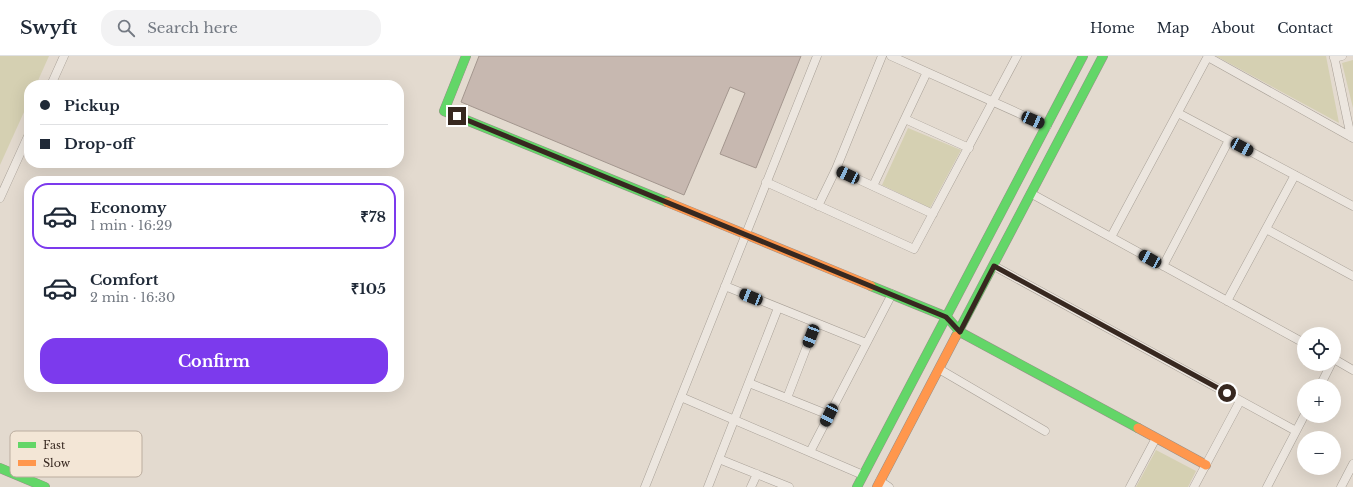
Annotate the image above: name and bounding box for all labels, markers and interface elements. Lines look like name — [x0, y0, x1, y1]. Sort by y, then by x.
search box — [101, 10, 381, 46]
text: Swyft — [20, 16, 77, 39]
icon: search — [115, 17, 137, 39]
text: Search here — [147, 18, 238, 37]
text: Home — [1090, 19, 1135, 37]
text: Map — [1157, 19, 1189, 37]
text: About — [1211, 19, 1255, 37]
text: Contact — [1277, 19, 1333, 37]
text: Pickup — [64, 96, 120, 115]
route end — [448, 107, 466, 125]
car — [1020, 110, 1046, 130]
text: Drop-off — [64, 134, 134, 153]
car — [1229, 136, 1255, 158]
car — [835, 164, 861, 186]
icon: car — [42, 198, 78, 234]
text: Economy — [90, 198, 167, 217]
text: ₹78 — [360, 207, 386, 226]
text: 1 min · 16:29 — [90, 217, 172, 234]
car — [1137, 248, 1163, 270]
icon: car — [42, 270, 78, 306]
text: Comfort — [90, 270, 158, 289]
text: ₹105 — [351, 279, 386, 298]
car — [738, 287, 764, 307]
text: 2 min · 16:30 — [90, 289, 175, 306]
car — [801, 323, 821, 349]
map controls — [1297, 327, 1341, 475]
button: locate — [1297, 327, 1341, 371]
button: Confirm — [40, 338, 388, 384]
button: + — [1297, 379, 1341, 423]
route start — [1218, 384, 1236, 402]
car — [818, 402, 840, 428]
legend — [10, 431, 142, 477]
button: − — [1297, 431, 1341, 475]
text: Fast — [43, 438, 66, 452]
text: Slow — [43, 456, 71, 470]

